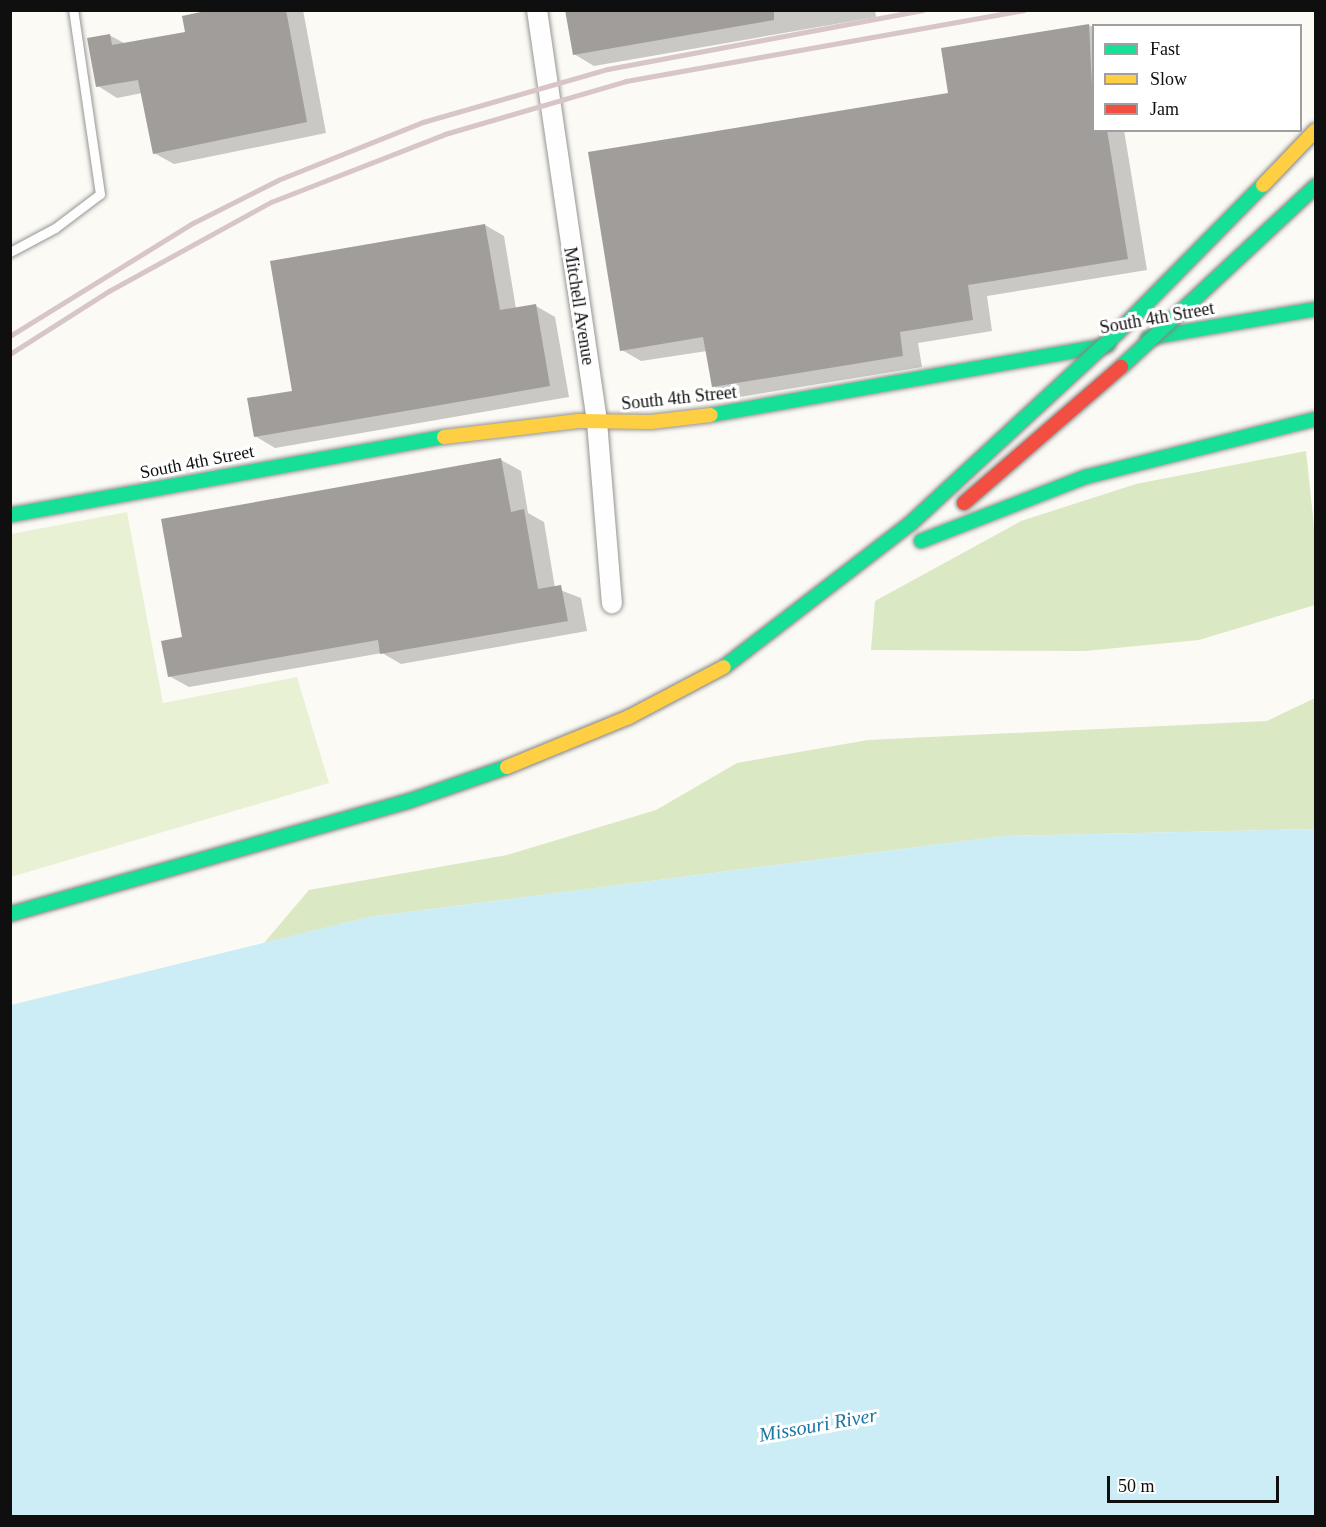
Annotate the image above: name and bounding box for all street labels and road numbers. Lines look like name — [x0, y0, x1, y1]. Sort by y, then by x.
street label: Mitchell Avenue — [559, 245, 599, 367]
street label: South 4th Street — [1098, 297, 1216, 339]
street label: South 4th Street — [620, 381, 738, 415]
street label: South 4th Street — [138, 440, 256, 484]

